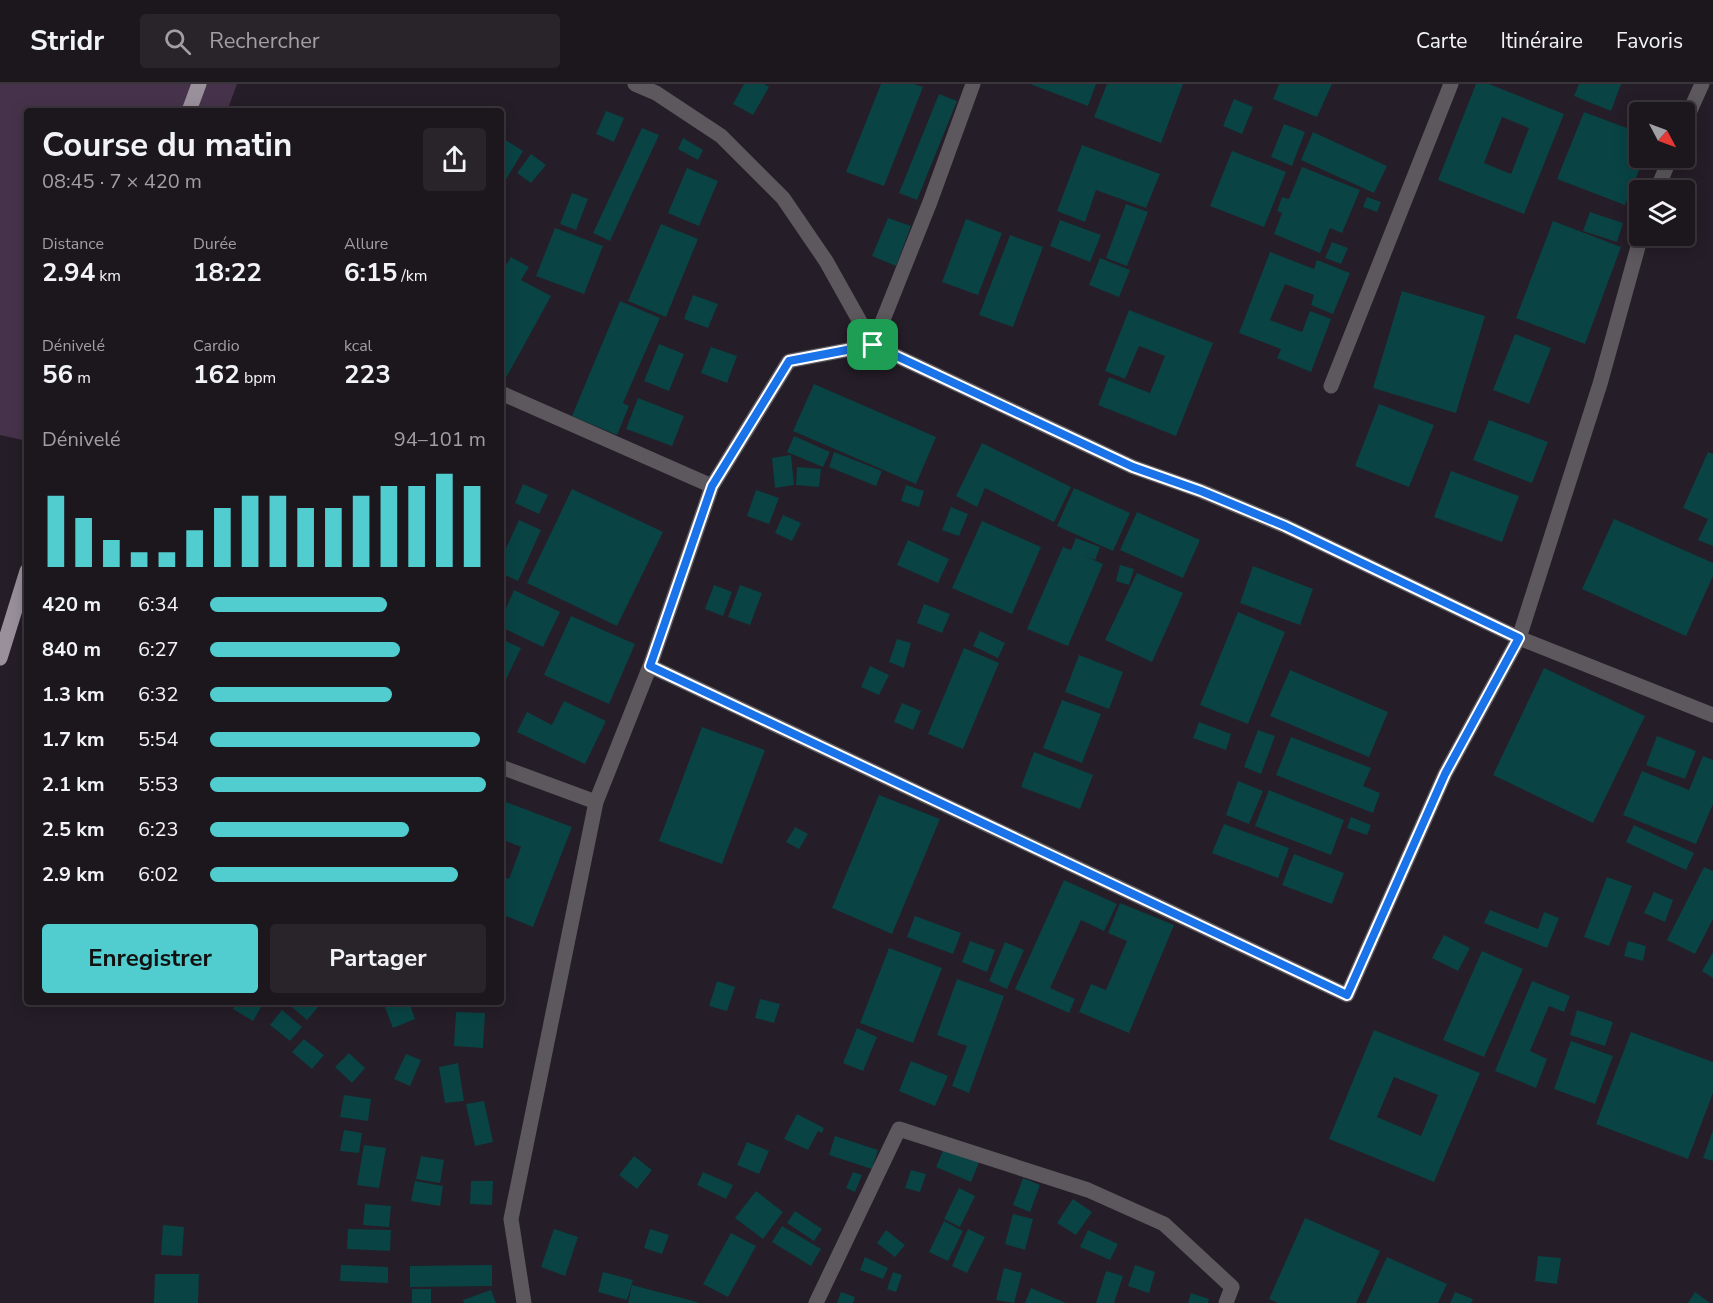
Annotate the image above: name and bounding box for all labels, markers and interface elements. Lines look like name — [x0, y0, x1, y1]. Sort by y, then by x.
search box — [140, 14, 560, 68]
text: Stridr — [30, 22, 104, 60]
icon: search — [161, 25, 194, 58]
text: Rechercher — [209, 26, 320, 56]
text: Carte — [1416, 27, 1467, 55]
text: Itinéraire — [1500, 27, 1583, 55]
text: Favoris — [1616, 27, 1683, 55]
north arrow — [1629, 102, 1695, 168]
map controls — [1629, 102, 1695, 246]
text: Course du matin — [42, 123, 292, 168]
button: share — [423, 128, 486, 191]
text: 08:45 · 7 × 420 m — [42, 168, 202, 195]
button: layers — [1629, 180, 1695, 246]
text: Distance — [42, 233, 104, 255]
text: Durée — [193, 233, 237, 255]
text: Allure — [344, 233, 388, 255]
text: 2.94 — [42, 255, 95, 290]
text: 18:22 — [193, 255, 262, 290]
text: 6:15 — [344, 255, 397, 290]
text: km — [95, 265, 121, 287]
text: /km — [397, 265, 428, 287]
pin — [847, 319, 898, 370]
icon: arrive — [856, 328, 889, 361]
text: Dénivelé — [42, 335, 105, 357]
text: Cardio — [193, 335, 240, 357]
text: kcal — [344, 335, 372, 357]
text: 56 — [42, 357, 73, 392]
text: 162 — [193, 357, 240, 392]
text: 223 — [344, 357, 391, 392]
text: m — [73, 367, 91, 389]
text: bpm — [240, 367, 276, 389]
text: Dénivelé — [42, 426, 121, 453]
text: 94–101 m — [394, 426, 486, 453]
text: 420 m — [42, 591, 101, 618]
text: 6:34 — [138, 591, 179, 618]
text: 840 m — [42, 636, 101, 663]
text: 6:27 — [138, 636, 179, 663]
text: 1.3 km — [42, 681, 105, 708]
text: 6:32 — [138, 681, 179, 708]
text: 1.7 km — [42, 726, 105, 753]
text: 5:54 — [138, 726, 179, 753]
text: 2.1 km — [42, 771, 105, 798]
text: 5:53 — [138, 771, 179, 798]
text: 2.5 km — [42, 816, 105, 843]
text: 6:23 — [138, 816, 179, 843]
text: 2.9 km — [42, 861, 105, 888]
text: 6:02 — [138, 861, 179, 888]
button: Enregistrer — [42, 924, 258, 993]
button: Partager — [270, 924, 486, 993]

